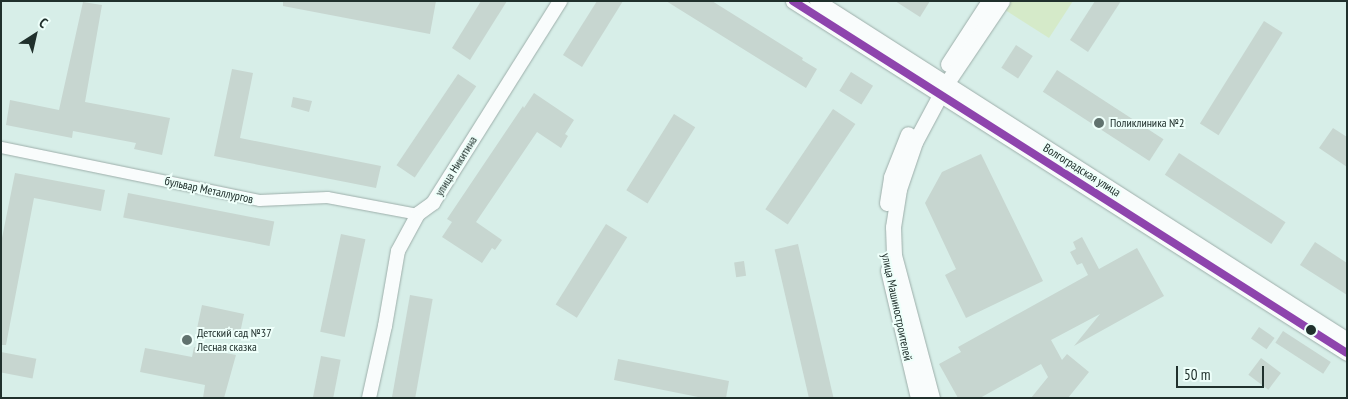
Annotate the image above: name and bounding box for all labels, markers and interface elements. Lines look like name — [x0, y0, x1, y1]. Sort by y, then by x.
north arrow — [10, 10, 60, 60]
text: С — [36, 14, 51, 32]
marker: Поликлиника №2 — [1092, 116, 1106, 130]
place label: Поликлиника №2 — [1110, 116, 1184, 130]
street label: улица Никитина — [432, 133, 480, 199]
street label: Волгоградская улица — [1041, 140, 1123, 200]
street label: бульвар Металлургов — [163, 174, 255, 206]
street label: улица Машиностроителей — [879, 252, 915, 362]
unlabelled marker — [1306, 325, 1316, 335]
place label: Детский сад №37 Лесная сказка — [197, 326, 272, 354]
marker: Детский сад №37 Лесная сказка — [181, 334, 193, 346]
scale bar — [1178, 356, 1266, 388]
text: 50 m — [1184, 365, 1210, 384]

